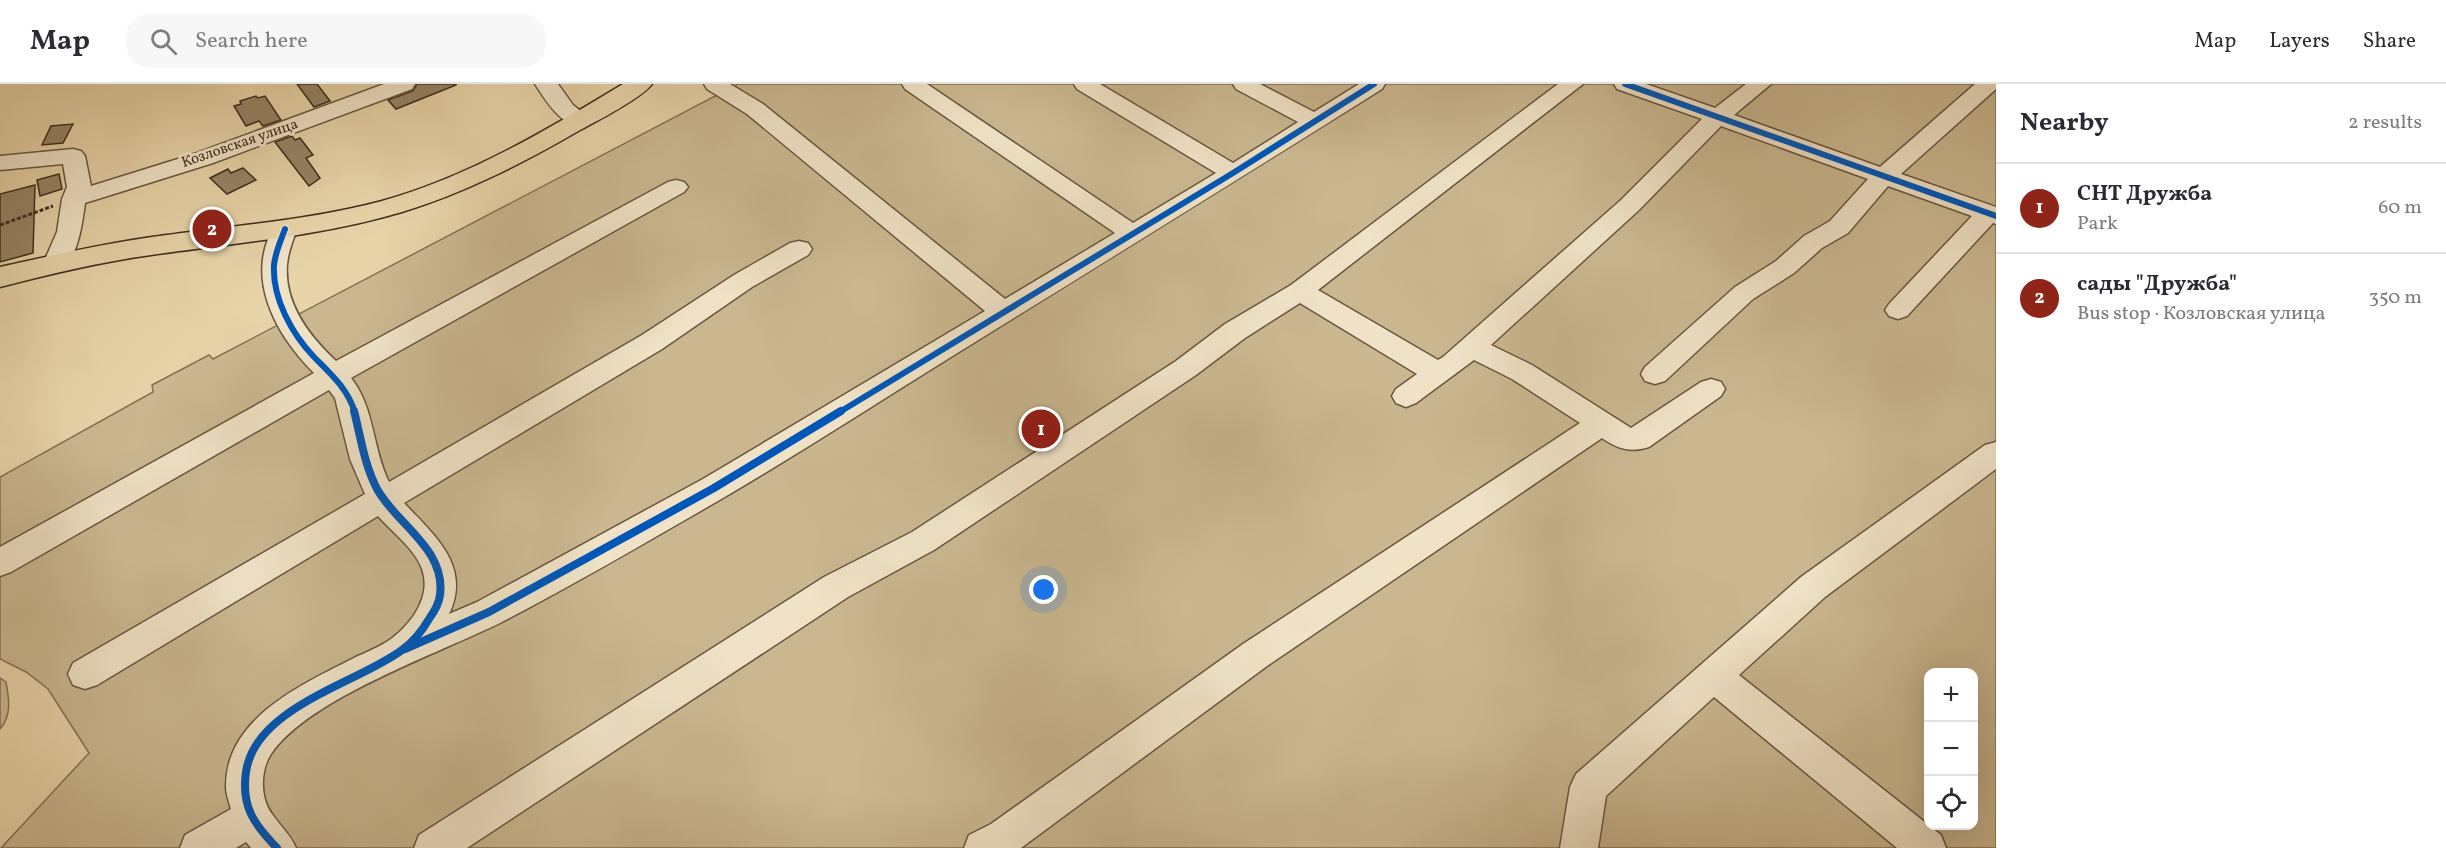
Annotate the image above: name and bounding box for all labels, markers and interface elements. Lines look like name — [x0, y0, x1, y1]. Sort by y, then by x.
search box — [126, 14, 546, 68]
text: Map — [30, 22, 90, 61]
icon: search — [147, 25, 180, 58]
text: Search here — [195, 26, 308, 57]
text: Map — [2194, 27, 2236, 56]
text: Layers — [2269, 27, 2330, 56]
text: Share — [2363, 27, 2416, 56]
text: Nearby — [2020, 105, 2109, 141]
text: 2 results — [2348, 109, 2422, 137]
street label: Козловская улица — [179, 114, 301, 174]
text: СНТ Дружба — [2077, 179, 2212, 210]
text: 1 — [2035, 194, 2044, 222]
text: 60 m — [2378, 194, 2422, 222]
pin: 2 — [192, 206, 232, 252]
text: Park — [2077, 210, 2118, 238]
text: сады "Дружба" — [2077, 269, 2237, 300]
text: 2 — [2034, 284, 2045, 312]
text: 350 m — [2369, 284, 2422, 312]
text: Bus stop · Козловская улица — [2077, 300, 2326, 328]
pin: 1 — [1022, 406, 1060, 452]
your location — [1029, 575, 1058, 604]
map controls — [1924, 668, 1978, 830]
button: + — [1924, 668, 1978, 722]
button: − — [1924, 722, 1978, 776]
button: locate — [1924, 776, 1978, 830]

